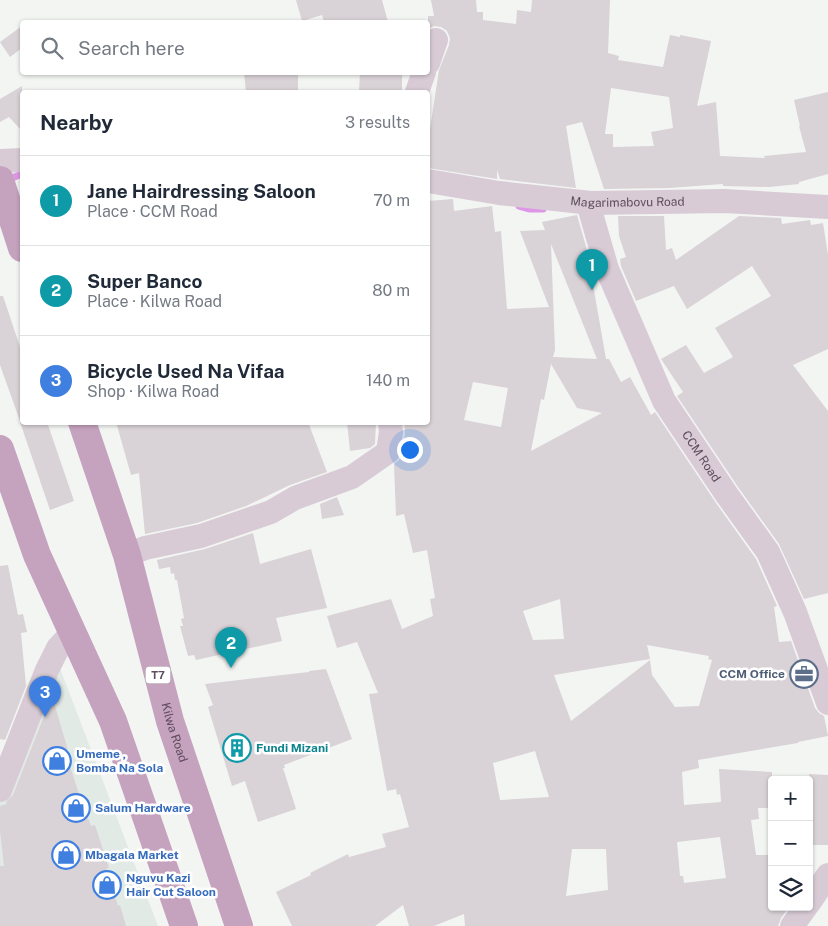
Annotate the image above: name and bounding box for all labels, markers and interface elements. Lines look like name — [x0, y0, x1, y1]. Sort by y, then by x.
search box — [20, 20, 430, 75]
icon: search — [38, 34, 66, 62]
text: Search here — [78, 37, 185, 59]
text: Nearby — [40, 110, 113, 135]
text: 3 results — [345, 113, 410, 132]
text: Jane Hairdressing Saloon — [87, 180, 316, 202]
text: 1 — [53, 191, 59, 210]
text: 70 m — [373, 191, 410, 210]
street label: Magarimabovu Road — [570, 194, 685, 210]
text: Place · CCM Road — [87, 202, 218, 221]
pin: 1 — [576, 249, 608, 290]
text: Super Banco — [87, 270, 202, 292]
text: 2 — [51, 281, 61, 300]
text: 80 m — [372, 281, 410, 300]
text: Place · Kilwa Road — [87, 292, 222, 311]
text: Bicycle Used Na Vifaa — [87, 360, 285, 382]
text: 3 — [51, 371, 61, 390]
text: 140 m — [366, 371, 410, 390]
text: Shop · Kilwa Road — [87, 382, 219, 401]
street label: CCM Road — [679, 428, 723, 485]
your location — [397, 437, 423, 463]
pin: 2 — [215, 627, 247, 668]
office icon: CCM Office — [789, 659, 819, 689]
road number: T7 — [146, 666, 170, 684]
place label: CCM Office — [719, 667, 785, 681]
pin: 3 — [29, 676, 61, 717]
street label: Kilwa Road — [159, 701, 190, 764]
building icon: Fundi Mizani — [222, 733, 252, 763]
place label: Fundi Mizani — [256, 741, 328, 755]
shop icon: Umeme , Bomba Na Sola — [42, 746, 72, 776]
place label: Umeme , Bomba Na Sola — [76, 747, 164, 775]
map controls — [768, 776, 813, 911]
button: + — [768, 776, 813, 821]
shop icon: Salum Hardware — [61, 793, 91, 823]
place label: Salum Hardware — [95, 801, 191, 815]
button: − — [768, 821, 813, 866]
shop icon: Mbagala Market — [51, 840, 81, 870]
place label: Mbagala Market — [85, 848, 179, 862]
button: layers — [768, 866, 813, 911]
shop icon: Nguvu Kazi Hair Cut Saloon — [92, 870, 122, 900]
place label: Nguvu Kazi Hair Cut Saloon — [126, 871, 216, 899]

